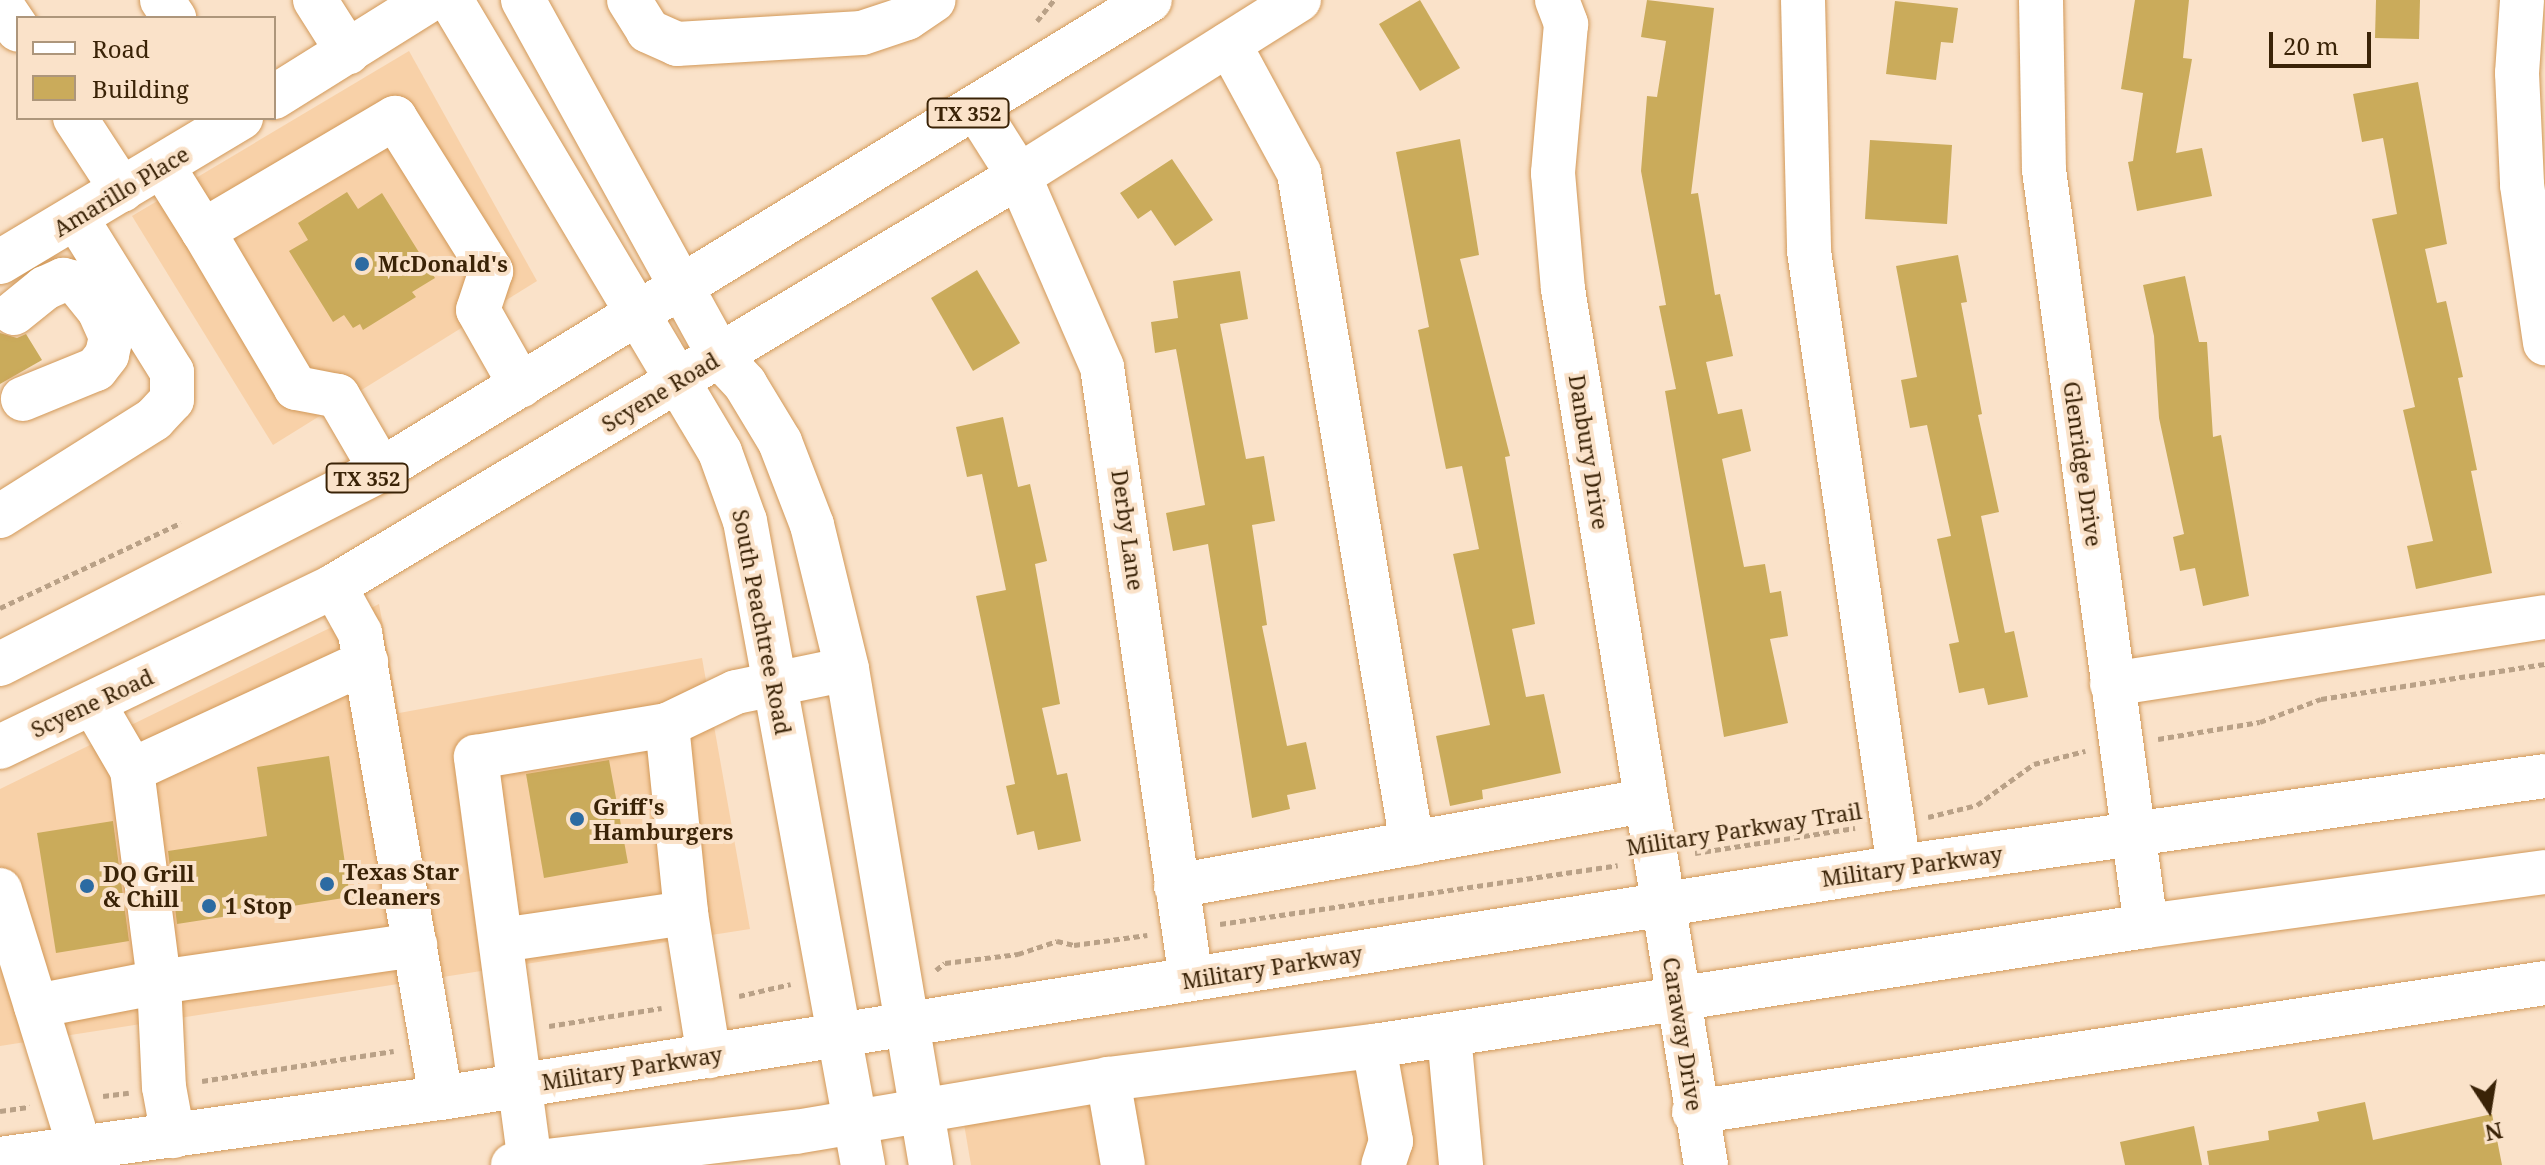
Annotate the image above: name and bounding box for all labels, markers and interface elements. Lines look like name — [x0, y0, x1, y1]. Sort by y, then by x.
legend — [16, 16, 276, 120]
scale bar — [2273, 16, 2375, 66]
text: 20 m — [2283, 29, 2339, 62]
text: Road — [92, 32, 150, 65]
text: Building — [92, 72, 189, 105]
road number: TX 352 — [926, 97, 1010, 129]
street label: Amarillo Place — [49, 140, 193, 242]
place label: McDonald's — [378, 251, 508, 277]
marker: McDonald's — [353, 255, 371, 273]
street label: Scyene Road — [597, 347, 723, 437]
street label: Danbury Drive — [1564, 373, 1614, 531]
street label: Glenridge Drive — [2058, 380, 2108, 548]
road number: TX 352 — [325, 462, 409, 494]
street label: Derby Lane — [1106, 468, 1150, 592]
street label: South Peachtree Road — [727, 507, 797, 737]
street label: Scyene Road — [27, 663, 157, 743]
place label: Griff's Hamburgers — [593, 793, 733, 844]
street label: Military Parkway Trail — [1625, 797, 1863, 861]
marker: Griff's Hamburgers — [568, 810, 586, 828]
street label: Military Parkway — [1820, 840, 2004, 892]
place label: Texas Star Cleaners — [343, 858, 459, 910]
place label: DQ Grill & Chill — [103, 860, 195, 912]
marker: Texas Star Cleaners — [318, 875, 336, 893]
marker: DQ Grill & Chill — [78, 877, 96, 895]
place label: 1 Stop — [225, 893, 292, 919]
marker: 1 Stop — [200, 897, 218, 915]
street label: Military Parkway — [1180, 940, 1364, 994]
street label: Caraway Drive — [1658, 955, 1708, 1113]
street label: Military Parkway — [540, 1041, 724, 1095]
north arrow — [2449, 1069, 2529, 1149]
text: N — [2482, 1116, 2506, 1149]

